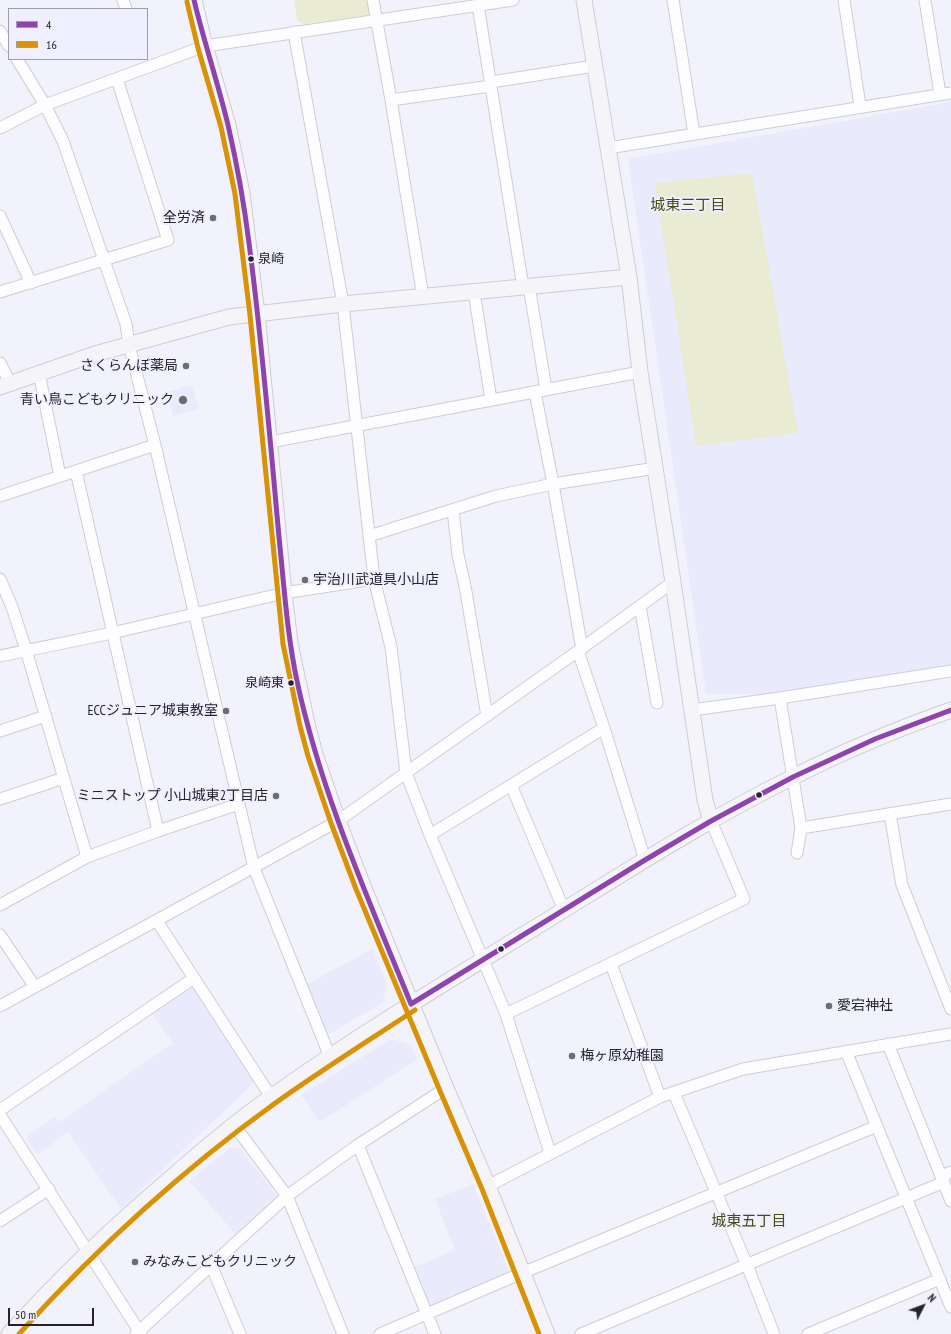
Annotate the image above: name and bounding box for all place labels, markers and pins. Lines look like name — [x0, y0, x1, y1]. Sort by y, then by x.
place label: 全労済 — [163, 210, 205, 226]
marker: 全労済 — [208, 213, 218, 223]
place label: 泉崎 — [258, 251, 284, 267]
marker: 泉崎 — [246, 254, 256, 264]
place label: さくらんぼ薬局 — [80, 358, 178, 374]
marker: さくらんぼ薬局 — [181, 361, 191, 371]
place label: 青い鳥こどもクリニック — [20, 392, 174, 408]
marker: 青い鳥こどもクリニック — [177, 394, 189, 406]
place label: 宇治川武道具小山店 — [313, 572, 439, 588]
marker: 宇治川武道具小山店 — [300, 575, 310, 585]
place label: 泉崎東 — [245, 675, 284, 691]
marker: 泉崎東 — [286, 678, 296, 688]
place label: ECCジュニア城東教室 — [87, 703, 218, 719]
marker: ECCジュニア城東教室 — [221, 706, 231, 716]
place label: ミニストップ 小山城東2丁目店 — [77, 788, 268, 804]
unlabelled marker — [754, 790, 764, 800]
marker: ミニストップ 小山城東2丁目店 — [271, 791, 281, 801]
unlabelled marker — [496, 944, 506, 954]
place label: 愛宕神社 — [837, 998, 893, 1014]
marker: 愛宕神社 — [824, 1001, 834, 1011]
place label: 梅ヶ原幼稚園 — [580, 1048, 664, 1064]
marker: 梅ヶ原幼稚園 — [567, 1051, 577, 1061]
place label: みなみこどもクリニック — [143, 1254, 297, 1270]
marker: みなみこどもクリニック — [130, 1257, 140, 1267]

